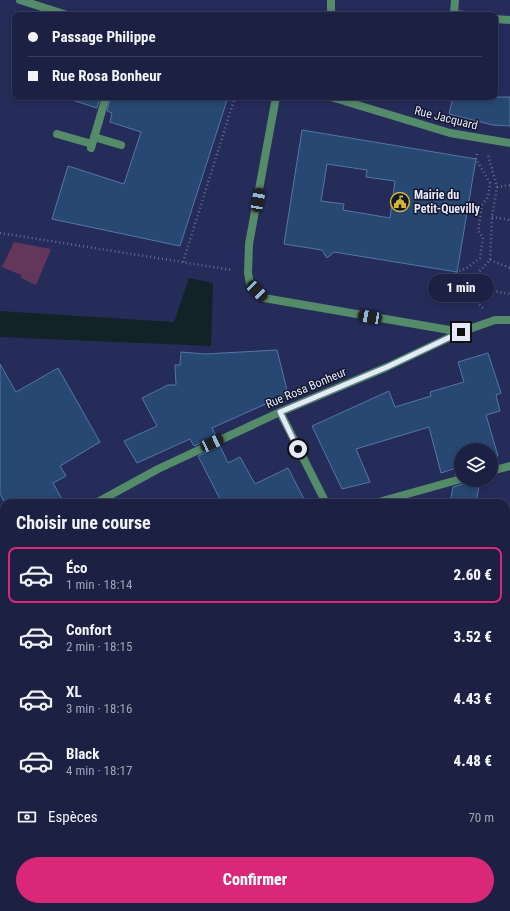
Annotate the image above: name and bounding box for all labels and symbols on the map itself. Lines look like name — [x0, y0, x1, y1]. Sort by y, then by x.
street label: Rue Jacquard — [413, 103, 479, 133]
car — [250, 187, 266, 213]
place label: Mairie du Petit-Quevilly — [414, 188, 480, 216]
public building icon: Mairie du Petit-Quevilly — [389, 191, 411, 213]
callout: 1 min — [428, 274, 494, 302]
car — [244, 278, 270, 304]
car — [357, 309, 383, 325]
route end — [452, 323, 470, 341]
street label: Rue Rosa Bonheur — [264, 365, 349, 411]
car — [199, 432, 225, 454]
route start — [289, 440, 307, 458]

